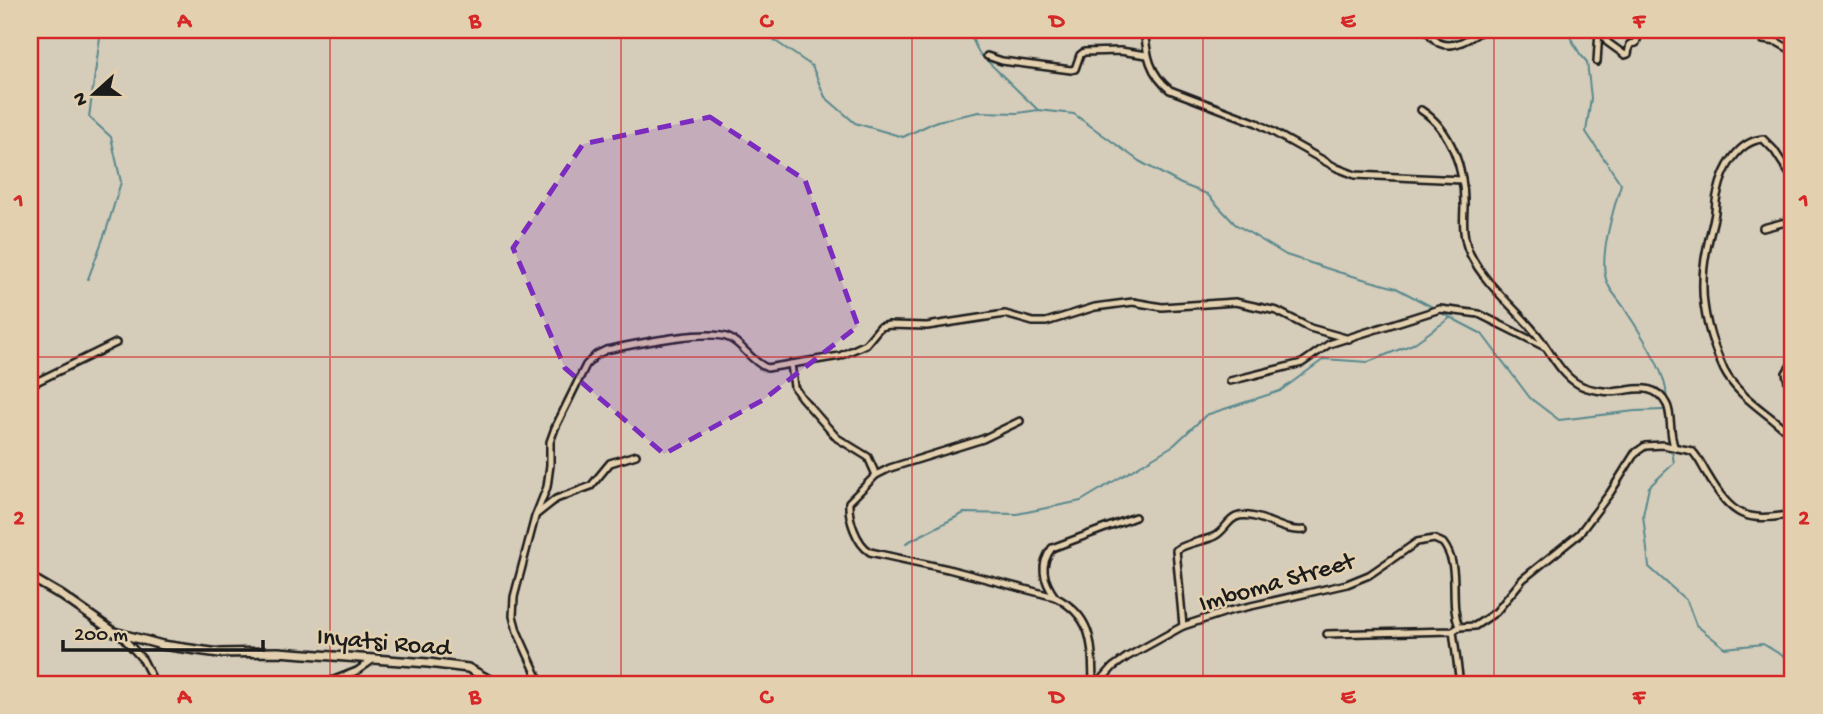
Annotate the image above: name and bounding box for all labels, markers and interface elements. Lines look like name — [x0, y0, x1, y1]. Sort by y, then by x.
text: A — [176, 9, 192, 36]
text: B — [468, 9, 482, 36]
text: C — [760, 9, 775, 36]
text: D — [1048, 9, 1066, 36]
text: E — [1341, 9, 1357, 36]
text: F — [1632, 9, 1647, 36]
north arrow — [60, 60, 130, 130]
text: N — [68, 89, 94, 109]
text: 1 — [13, 188, 24, 215]
text: 1 — [1798, 188, 1809, 215]
text: 2 — [13, 506, 25, 533]
text: 2 — [1798, 506, 1810, 533]
street label: Imboma Street — [1196, 547, 1361, 621]
scale bar — [63, 609, 262, 653]
street label: Inyatsi Road — [315, 623, 454, 666]
text: 200 m — [74, 624, 128, 649]
text: A — [176, 685, 192, 712]
text: B — [468, 685, 482, 712]
text: C — [760, 685, 775, 712]
text: D — [1048, 685, 1066, 712]
text: E — [1341, 685, 1357, 712]
text: F — [1632, 685, 1647, 712]

